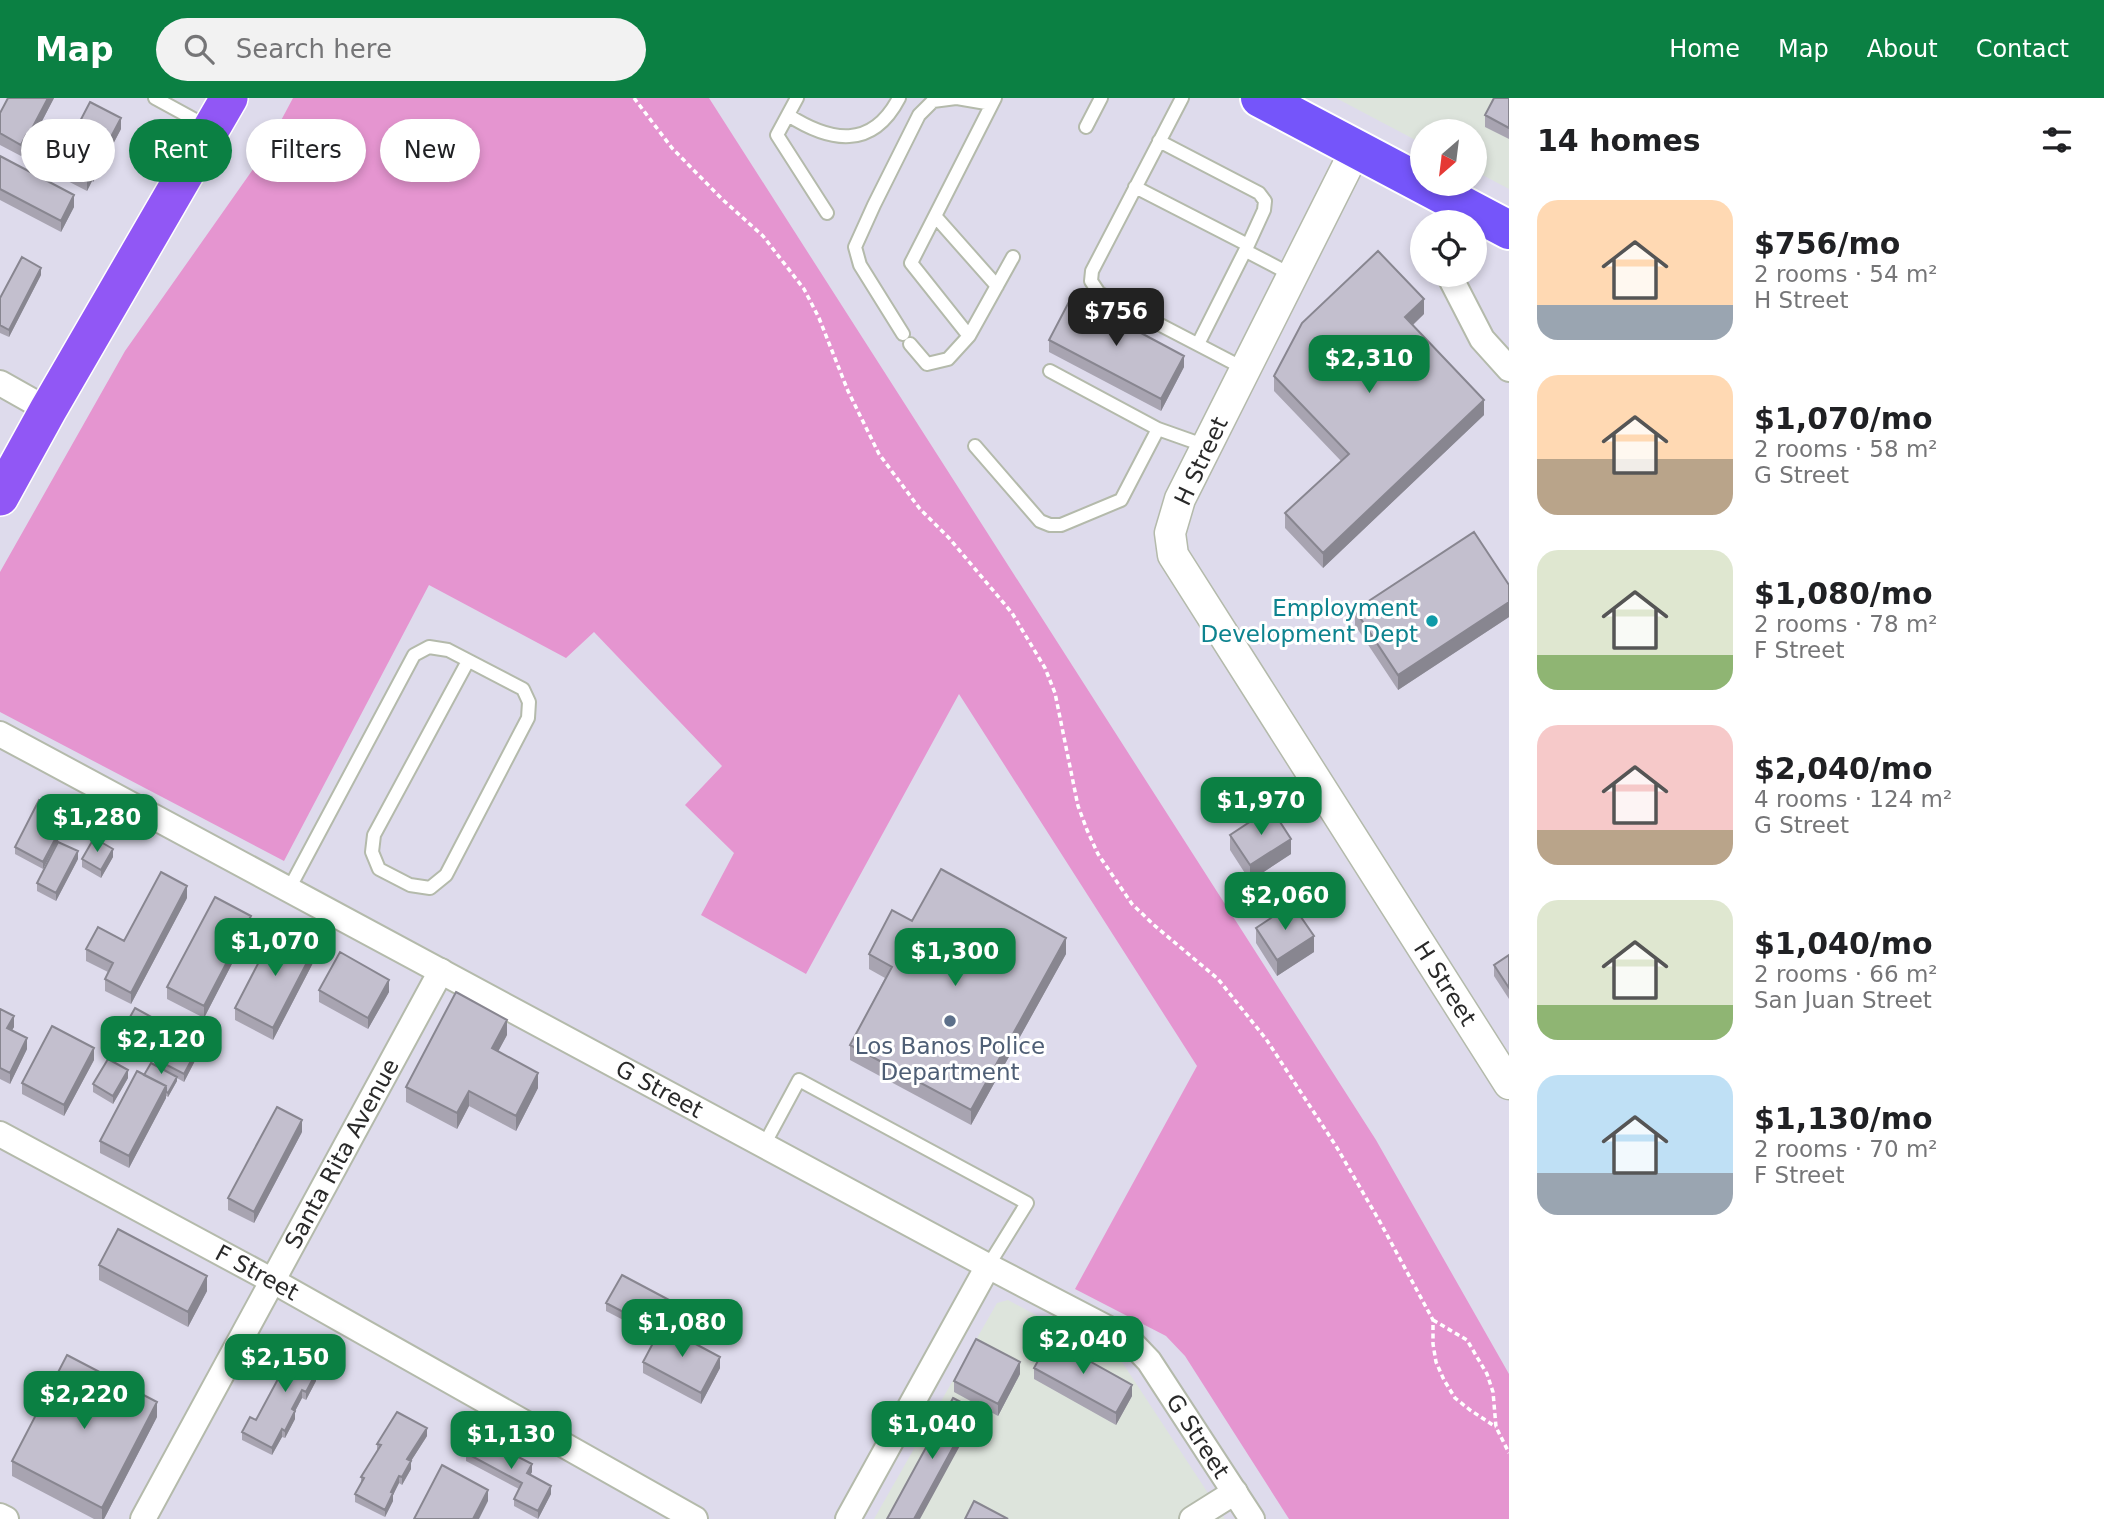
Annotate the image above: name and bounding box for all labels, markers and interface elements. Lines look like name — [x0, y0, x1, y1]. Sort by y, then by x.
search box — [156, 18, 646, 81]
text: Map — [35, 30, 114, 69]
icon: search — [180, 30, 218, 68]
text: Search here — [236, 34, 392, 64]
text: Home — [1669, 35, 1740, 63]
text: Map — [1778, 35, 1829, 63]
text: About — [1867, 35, 1938, 63]
text: Contact — [1976, 35, 2069, 63]
chip: Buy — [21, 119, 115, 182]
chip: Rent — [129, 119, 232, 182]
chip: Filters — [246, 119, 366, 182]
chip: New — [380, 119, 480, 182]
north arrow — [1410, 119, 1488, 196]
map controls — [1410, 119, 1487, 287]
icon: filters — [2038, 121, 2076, 159]
text: 14 homes — [1537, 123, 1701, 158]
button: locate — [1410, 210, 1487, 287]
text: $756/mo — [1754, 226, 1900, 261]
icon: home — [1593, 228, 1677, 312]
text: 2 rooms · 54 m² — [1754, 261, 1938, 287]
text: H Street — [1754, 287, 1849, 313]
pin: $756 — [1075, 288, 1157, 348]
text: $756 — [1084, 298, 1148, 324]
pin: $2,310 — [1312, 336, 1426, 395]
text: $2,310 — [1325, 345, 1413, 371]
text: $1,070/mo — [1754, 401, 1933, 436]
icon: home — [1593, 403, 1677, 487]
street label: H Street — [1169, 413, 1233, 509]
text: 2 rooms · 58 m² — [1754, 436, 1938, 462]
text: G Street — [1754, 462, 1849, 488]
text: $1,080/mo — [1754, 576, 1933, 611]
icon: home — [1593, 578, 1677, 662]
place label: Employment Development Dept — [1200, 595, 1418, 647]
text: 2 rooms · 78 m² — [1754, 611, 1938, 637]
marker: Employment Development Dept — [1424, 613, 1440, 629]
text: F Street — [1754, 637, 1844, 663]
text: $2,040/mo — [1754, 751, 1933, 786]
icon: home — [1593, 753, 1677, 837]
pin: $1,970 — [1204, 778, 1318, 837]
text: 4 rooms · 124 m² — [1754, 786, 1952, 812]
text: $1,970 — [1217, 787, 1305, 813]
pin: $1,280 — [40, 794, 154, 854]
text: $1,280 — [53, 804, 141, 830]
text: G Street — [1754, 812, 1849, 838]
pin: $2,060 — [1228, 872, 1342, 932]
text: $2,060 — [1241, 882, 1329, 908]
pin: $1,070 — [218, 918, 332, 978]
text: $1,040/mo — [1754, 926, 1933, 961]
text: $1,070 — [231, 928, 319, 954]
pin: $1,300 — [898, 928, 1012, 988]
icon: home — [1593, 928, 1677, 1012]
street label: H Street — [1409, 937, 1481, 1030]
text: $1,300 — [911, 938, 999, 964]
text: 2 rooms · 66 m² — [1754, 961, 1938, 987]
text: San Juan Street — [1754, 987, 1932, 1013]
marker: Los Banos Police Department — [942, 1013, 958, 1029]
pin: $2,120 — [104, 1016, 218, 1076]
text: $2,120 — [117, 1026, 205, 1052]
place label: Los Banos Police Department — [855, 1033, 1045, 1085]
street label: Santa Rita Avenue — [280, 1054, 404, 1253]
street label: G Street — [611, 1055, 707, 1123]
text: $1,130/mo — [1754, 1101, 1933, 1136]
icon: home — [1593, 1103, 1677, 1187]
text: 2 rooms · 70 m² — [1754, 1136, 1938, 1162]
text: F Street — [1754, 1162, 1844, 1188]
street label: F Street — [211, 1240, 303, 1306]
pin: $1,080 — [625, 1300, 739, 1359]
text: $1,080 — [638, 1309, 726, 1335]
pin: $2,040 — [1026, 1316, 1140, 1376]
text: $2,040 — [1039, 1326, 1127, 1352]
pin: $2,150 — [228, 1334, 342, 1394]
text: $2,150 — [241, 1344, 329, 1370]
pin: $2,220 — [27, 1372, 141, 1431]
text: $2,220 — [40, 1381, 128, 1407]
street label: G Street — [1161, 1389, 1235, 1483]
pin: $1,040 — [875, 1402, 989, 1461]
text: $1,040 — [888, 1411, 976, 1437]
pin: $1,130 — [454, 1412, 568, 1471]
text: $1,130 — [467, 1421, 555, 1447]

